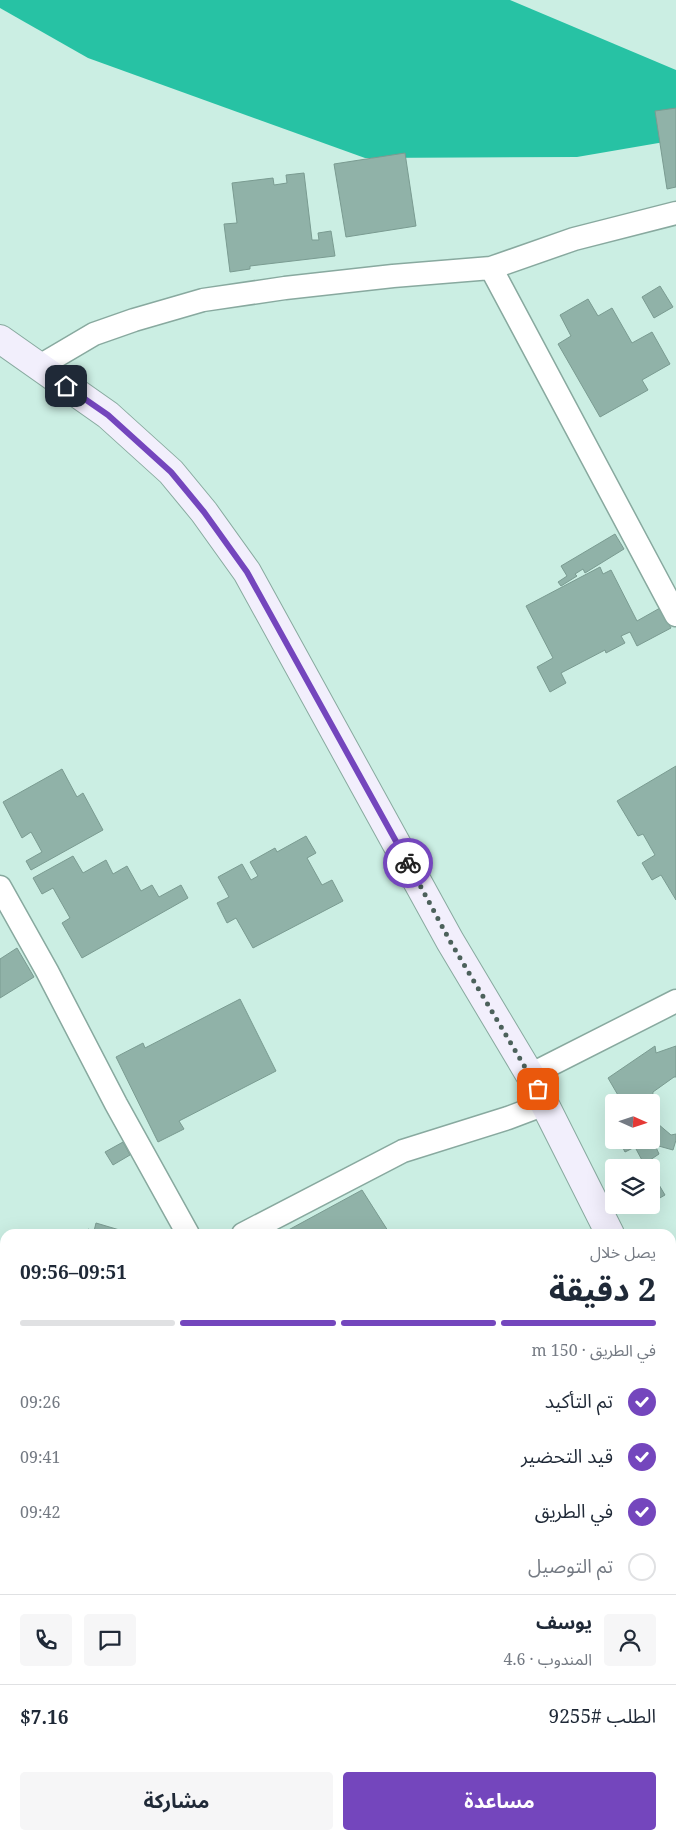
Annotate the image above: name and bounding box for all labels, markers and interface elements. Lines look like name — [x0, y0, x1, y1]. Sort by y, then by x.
pin — [45, 365, 87, 407]
icon: home — [52, 372, 80, 400]
courier — [383, 838, 433, 888]
icon: bike — [394, 849, 422, 877]
pin — [517, 1068, 559, 1110]
icon: bag — [524, 1075, 552, 1103]
north arrow — [605, 1094, 660, 1149]
map controls — [605, 1094, 660, 1214]
button: layers — [605, 1159, 660, 1214]
text: يصل خلال — [590, 1241, 656, 1263]
text: 09:51–09:56 — [20, 1259, 127, 1285]
text: 2 دقيقة — [549, 1267, 656, 1310]
text: في الطريق · 150 m — [532, 1339, 656, 1361]
text: تم التأكيد — [545, 1388, 613, 1414]
icon: check — [628, 1388, 656, 1416]
text: 09:26 — [20, 1391, 60, 1413]
text: قيد التحضير — [521, 1443, 613, 1469]
icon: check — [628, 1443, 656, 1471]
text: 09:41 — [20, 1446, 60, 1468]
text: في الطريق — [535, 1498, 613, 1524]
icon: check — [628, 1498, 656, 1526]
text: 09:42 — [20, 1501, 60, 1523]
text: تم التوصيل — [528, 1553, 613, 1579]
text: يوسف — [536, 1609, 592, 1635]
button: phone — [20, 1614, 72, 1666]
button: chat — [84, 1614, 136, 1666]
button: person — [604, 1614, 656, 1666]
text: المندوب · 4.6 — [504, 1648, 592, 1670]
text: الطلب #9255 — [549, 1703, 656, 1729]
text: $7.16 — [20, 1704, 69, 1730]
button: مشاركة — [20, 1772, 333, 1830]
button: مساعدة — [343, 1772, 656, 1830]

